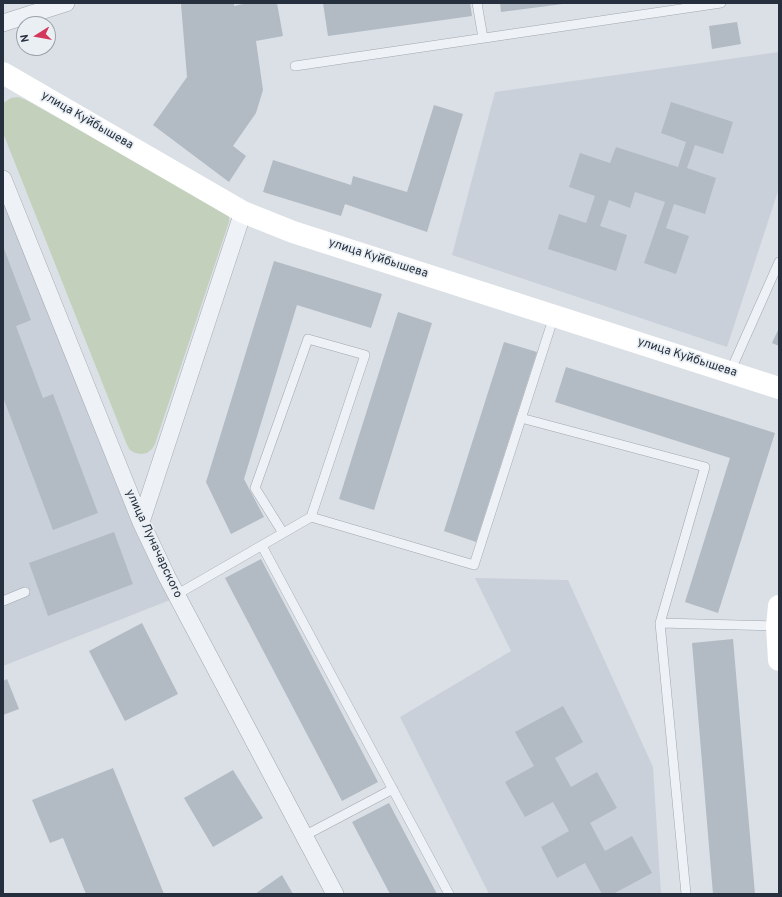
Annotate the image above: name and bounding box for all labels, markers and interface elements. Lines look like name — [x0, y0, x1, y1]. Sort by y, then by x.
north arrow — [16, 16, 56, 56]
text: N — [18, 33, 33, 43]
street label: улица Куйбышева — [38, 89, 136, 153]
street label: улица Куйбышева — [326, 236, 430, 282]
street label: улица Куйбышева — [635, 335, 739, 381]
street label: улица Луначарского — [122, 487, 184, 601]

